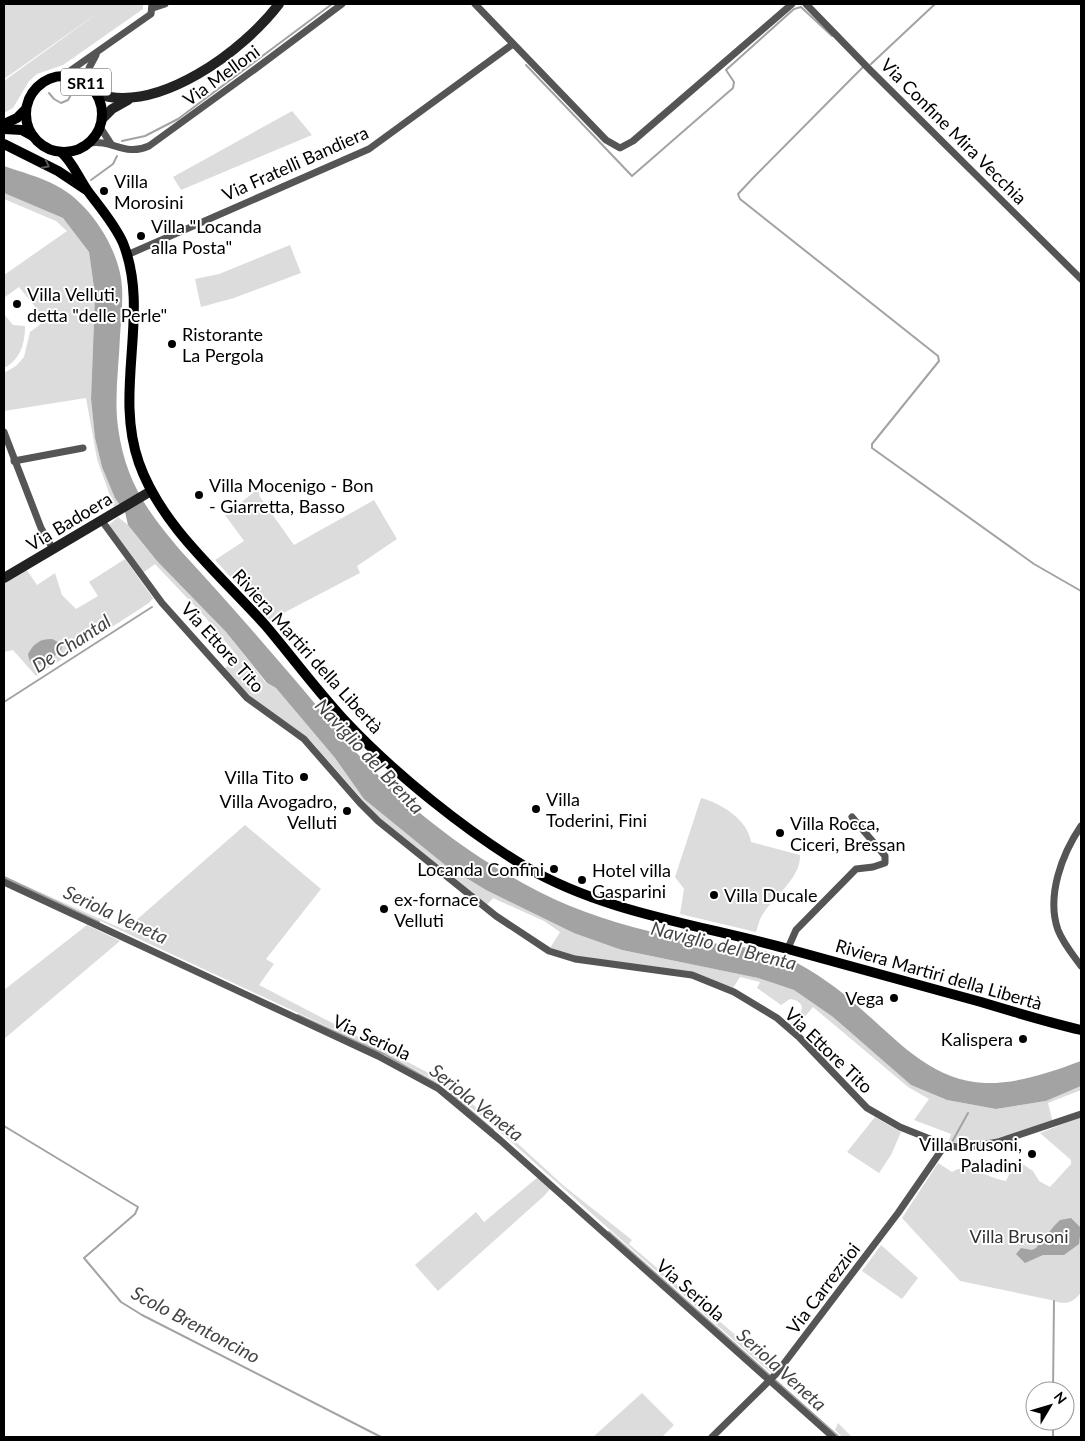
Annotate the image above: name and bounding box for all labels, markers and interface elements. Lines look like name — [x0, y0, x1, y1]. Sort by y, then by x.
street label: Via Melloni — [179, 40, 263, 110]
street label: Via Confine Mira Vecchia — [876, 53, 1032, 209]
road number: SR11 — [61, 68, 111, 95]
street label: Via Fratelli Bandiera — [218, 121, 372, 205]
one-way arrow — [41, 159, 50, 169]
place label: Villa Morosini — [114, 170, 184, 213]
marker: Villa Morosini — [98, 185, 110, 197]
place label: Villa "Locanda alla Posta" — [151, 215, 262, 258]
marker: Villa "Locanda alla Posta" — [135, 230, 147, 242]
place label: Villa Velluti, detta "delle Perle" — [27, 283, 167, 326]
marker: Villa Velluti, detta "delle Perle" — [11, 298, 23, 310]
place label: Ristorante La Pergola — [182, 323, 264, 366]
marker: Ristorante La Pergola — [166, 338, 178, 350]
place label: Villa Mocenigo - Bon - Giarretta, Basso — [209, 474, 374, 517]
street label: Via Badoera — [22, 487, 116, 555]
marker: Villa Mocenigo - Bon - Giarretta, Basso — [193, 489, 205, 501]
street label: Riviera Martiri della Libertà — [228, 564, 388, 738]
street label: Via Ettore Tito — [177, 597, 269, 697]
water label: De Chantal — [27, 609, 115, 677]
water label: Naviglio del Brenta — [311, 694, 429, 818]
place label: Villa Tito — [224, 766, 294, 788]
marker: Villa Tito — [298, 771, 310, 783]
place label: Villa Toderini, Fini — [546, 788, 647, 831]
place label: Villa Avogadro, Velluti — [220, 790, 337, 833]
marker: Villa Toderini, Fini — [530, 803, 542, 815]
marker: Villa Avogadro, Velluti — [341, 805, 353, 817]
place label: Villa Rocca, Ciceri, Bressan — [790, 812, 906, 855]
marker: Villa Rocca, Ciceri, Bressan — [774, 827, 786, 839]
place label: Locanda Confini — [417, 858, 544, 880]
place label: Hotel villa Gasparini — [592, 859, 671, 902]
marker: Locanda Confini — [548, 863, 560, 875]
marker: Hotel villa Gasparini — [576, 874, 588, 886]
water label: Seriola Veneta — [60, 880, 172, 948]
place label: Villa Ducale — [724, 884, 817, 906]
place label: ex-fornace Velluti — [394, 888, 478, 931]
marker: Villa Ducale — [708, 889, 720, 901]
marker: ex-fornace Velluti — [378, 903, 390, 915]
water label: Naviglio del Brenta — [649, 916, 799, 974]
street label: Riviera Martiri della Libertà — [833, 934, 1045, 1014]
place label: Vega — [845, 987, 884, 1009]
marker: Vega — [888, 992, 900, 1004]
street label: Via Ettore Tito — [780, 1003, 878, 1097]
street label: Via Seriola — [329, 1009, 415, 1065]
place label: Kalispera — [941, 1028, 1013, 1050]
marker: Kalispera — [1017, 1033, 1029, 1045]
water label: Seriola Veneta — [426, 1058, 528, 1146]
place label: Villa Brusoni, Paladini — [919, 1133, 1022, 1176]
marker: Villa Brusoni, Paladini — [1026, 1148, 1038, 1160]
park label: Villa Brusoni — [970, 1225, 1068, 1247]
street label: Via Carrezzioi — [782, 1238, 864, 1338]
street label: Via Seriola — [652, 1254, 730, 1326]
water label: Scolo Brentoncino — [128, 1280, 264, 1368]
water label: Seriola Veneta — [733, 1323, 831, 1415]
north arrow — [1025, 1381, 1075, 1431]
text: N — [1051, 1388, 1071, 1407]

